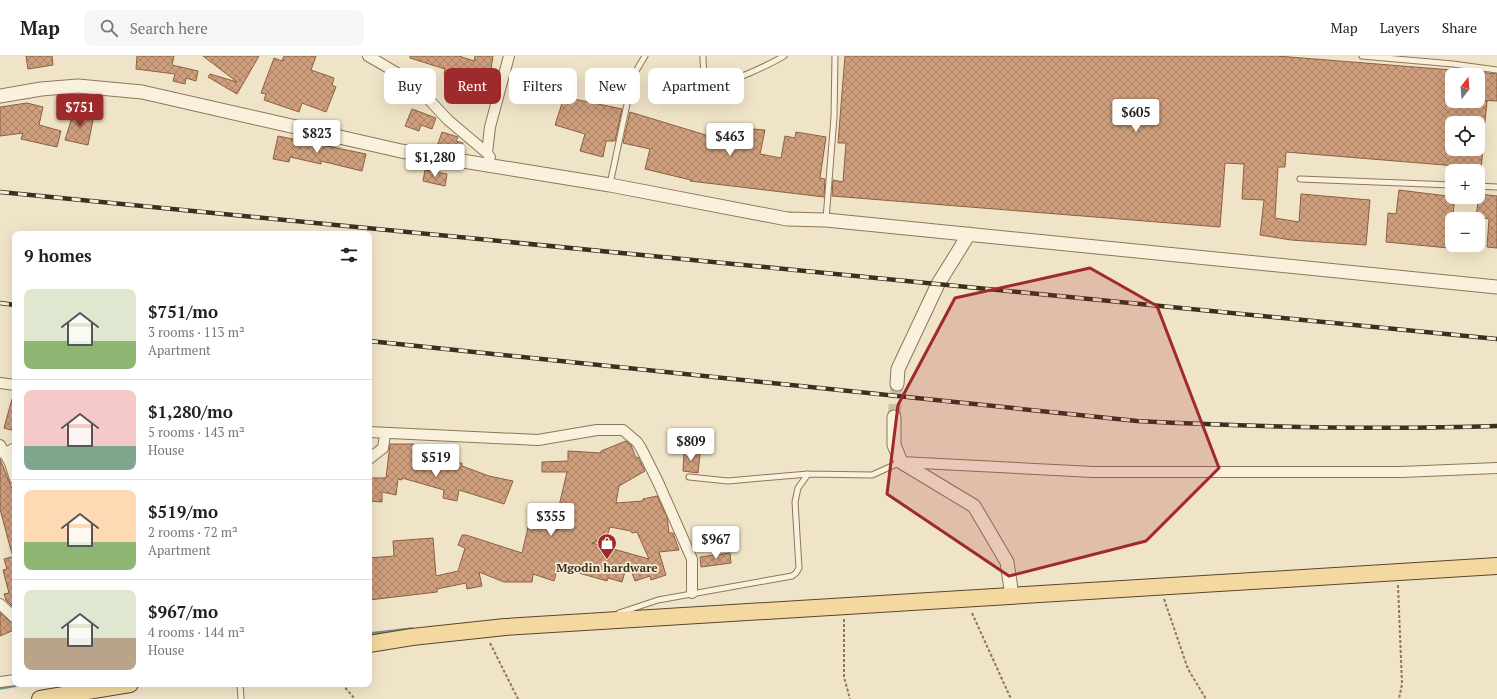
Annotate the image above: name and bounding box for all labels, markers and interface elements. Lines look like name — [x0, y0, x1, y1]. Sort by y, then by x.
search box — [84, 10, 364, 46]
text: Map — [20, 15, 60, 40]
icon: search — [98, 17, 120, 39]
text: Search here — [130, 18, 208, 38]
text: Map — [1331, 18, 1358, 37]
text: Layers — [1380, 18, 1420, 37]
text: Share — [1442, 18, 1477, 37]
chip: Buy — [384, 68, 436, 104]
chip: Rent — [444, 68, 501, 104]
chip: Filters — [509, 68, 577, 104]
chip: New — [585, 68, 640, 104]
chip: Apartment — [648, 68, 744, 104]
north arrow — [1445, 68, 1485, 108]
map controls — [1445, 68, 1485, 252]
pin: $751 — [56, 94, 104, 128]
text: $751 — [65, 98, 95, 116]
pin: $605 — [1112, 99, 1160, 133]
text: $605 — [1121, 103, 1151, 121]
button: locate — [1445, 116, 1485, 156]
pin: $823 — [293, 120, 341, 154]
pin: $463 — [706, 123, 754, 157]
text: $823 — [302, 124, 332, 142]
text: $463 — [715, 127, 745, 145]
pin: $1,280 — [402, 144, 468, 178]
text: $1,280 — [415, 148, 455, 166]
button: + — [1445, 164, 1485, 204]
button: − — [1445, 212, 1485, 252]
text: 9 homes — [24, 244, 92, 267]
icon: filters — [338, 244, 360, 266]
text: $751/mo — [148, 300, 218, 323]
icon: home — [56, 305, 104, 353]
text: 3 rooms · 113 m² — [148, 323, 245, 341]
text: Apartment — [148, 341, 211, 359]
text: $1,280/mo — [148, 400, 233, 423]
icon: home — [56, 406, 104, 454]
text: 5 rooms · 143 m² — [148, 423, 245, 441]
pin: $809 — [667, 428, 715, 462]
text: $809 — [676, 432, 706, 450]
text: House — [148, 441, 184, 459]
pin: $519 — [412, 444, 460, 478]
text: $519 — [421, 448, 451, 466]
text: $519/mo — [148, 500, 218, 523]
pin: $355 — [527, 503, 575, 537]
icon: home — [56, 506, 104, 554]
text: $355 — [536, 507, 566, 525]
text: 2 rooms · 72 m² — [148, 523, 238, 541]
pin: $967 — [692, 526, 740, 560]
text: $967 — [701, 530, 731, 548]
shop icon: Mgodin hardware — [596, 532, 618, 560]
text: Apartment — [148, 541, 211, 559]
place label: Mgodin hardware — [556, 560, 658, 575]
text: $967/mo — [148, 600, 218, 623]
icon: home — [56, 606, 104, 654]
text: 4 rooms · 144 m² — [148, 623, 245, 641]
text: House — [148, 641, 184, 659]

